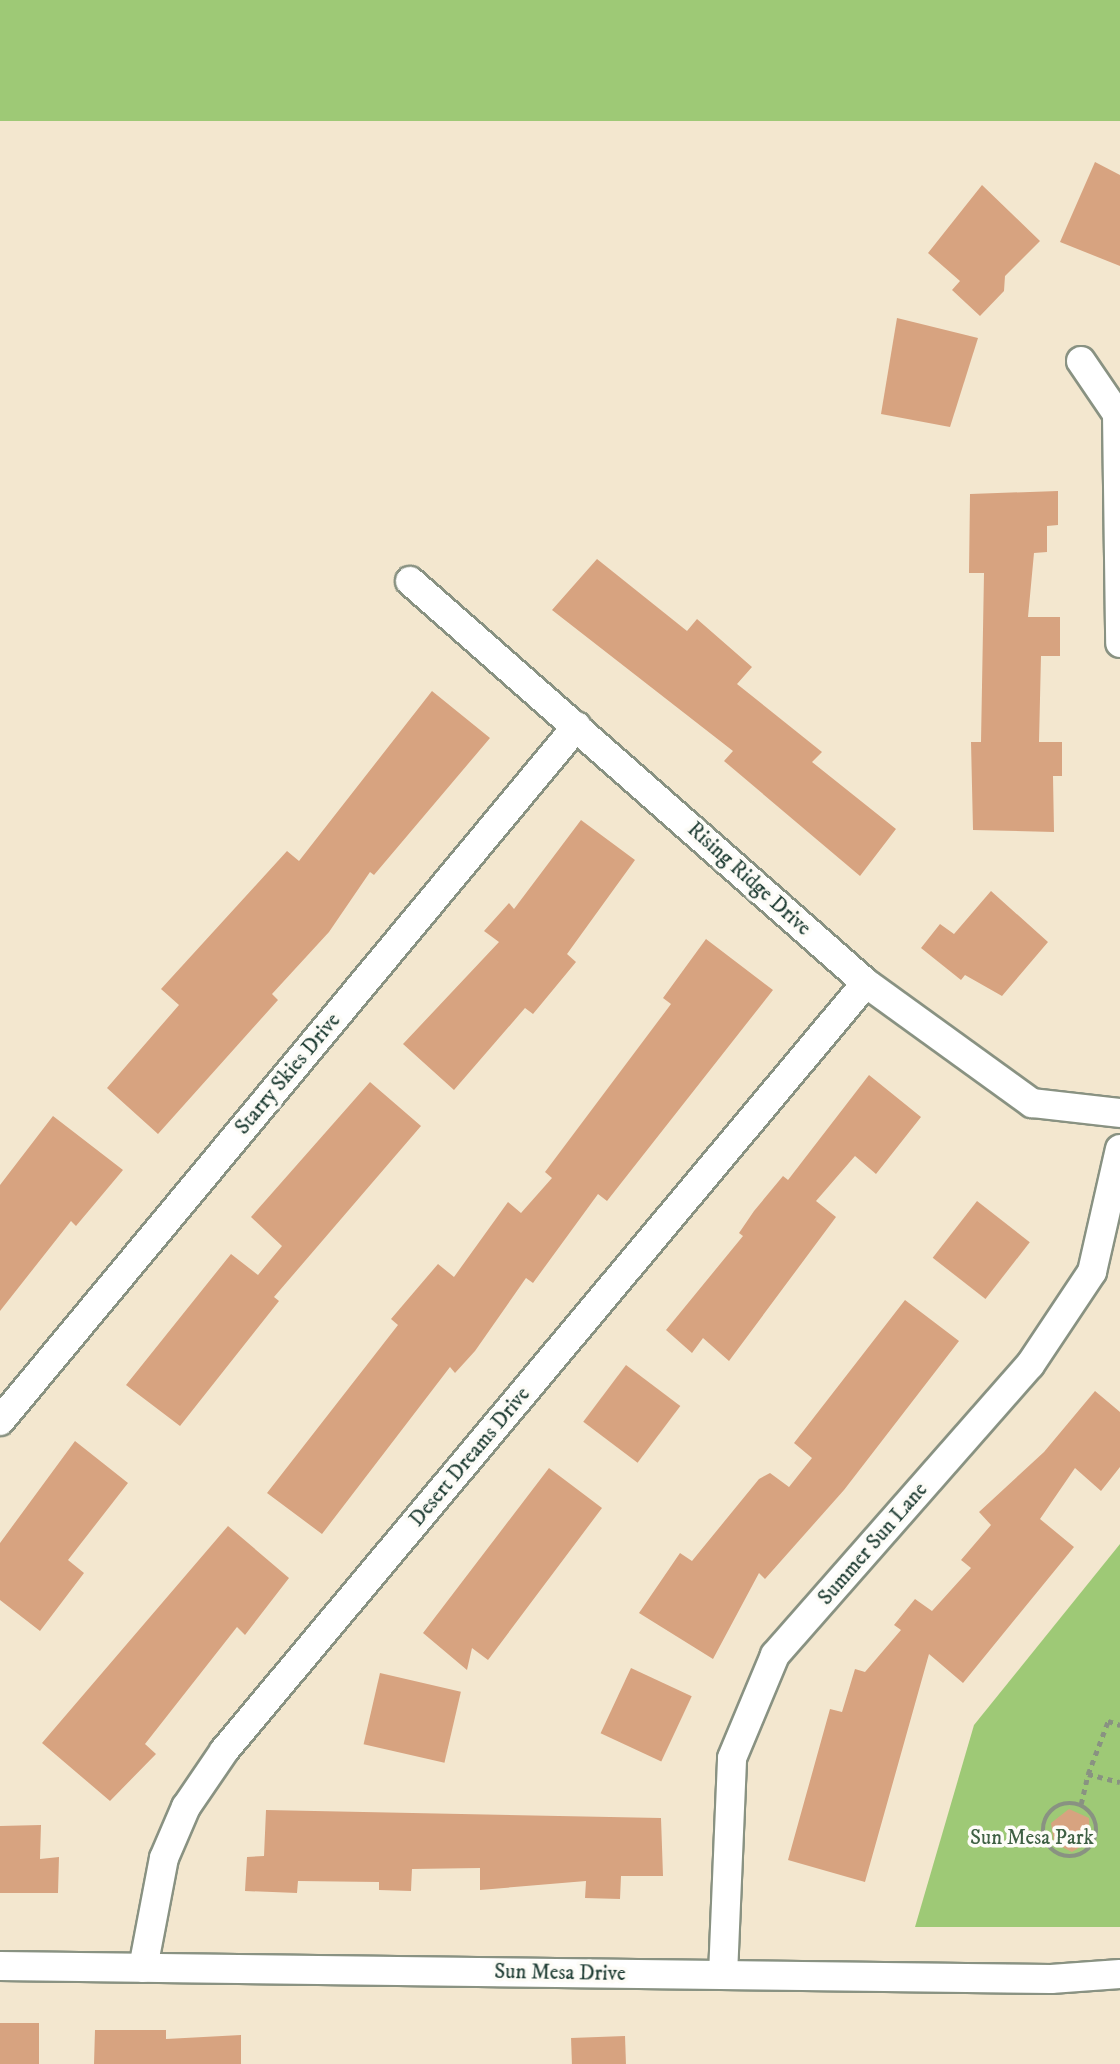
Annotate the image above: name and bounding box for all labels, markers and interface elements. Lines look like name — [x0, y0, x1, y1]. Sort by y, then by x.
street label: Rising Ridge Drive — [682, 817, 816, 941]
street label: Starry Skies Drive — [230, 1008, 346, 1140]
street label: Desert Dreams Drive — [404, 1382, 536, 1532]
street label: Summer Sun Lane — [813, 1478, 933, 1610]
park label: Sun Mesa Park — [970, 1825, 1094, 1851]
street label: Sun Mesa Drive — [494, 1959, 626, 1987]

